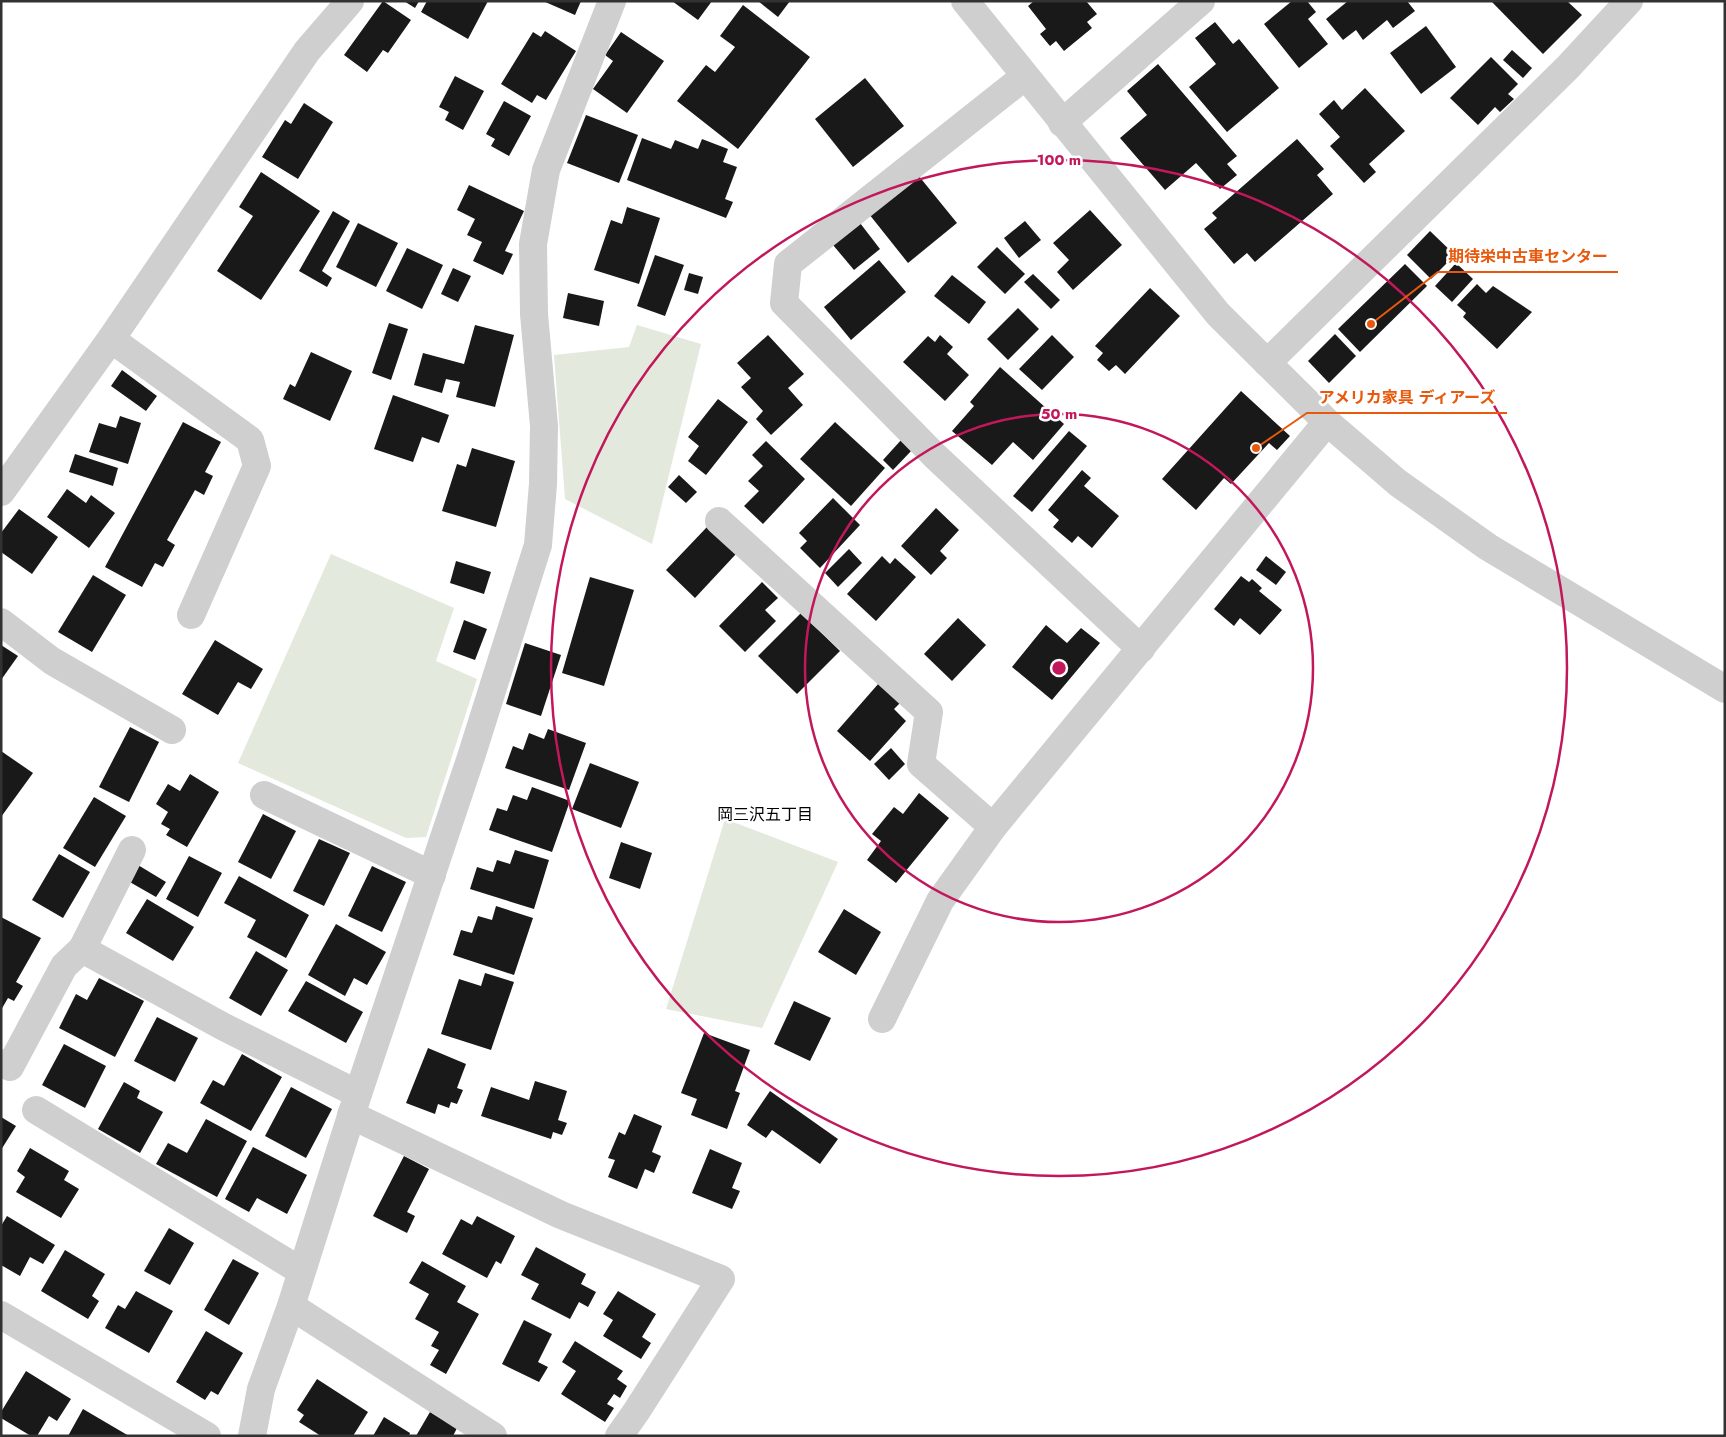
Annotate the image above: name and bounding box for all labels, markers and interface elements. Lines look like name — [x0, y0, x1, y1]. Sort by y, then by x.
text: 100 m — [1037, 149, 1081, 171]
callout: 期待栄中古車センター — [1438, 241, 1618, 272]
text: 期待栄中古車センター — [1448, 245, 1608, 268]
callout: アメリカ家具 ディアーズ — [1307, 382, 1507, 413]
text: アメリカ家具 ディアーズ — [1318, 386, 1496, 409]
text: 50 m — [1041, 403, 1077, 425]
centre of rings — [1050, 659, 1068, 677]
district label: 岡三沢五丁目 — [717, 803, 813, 826]

